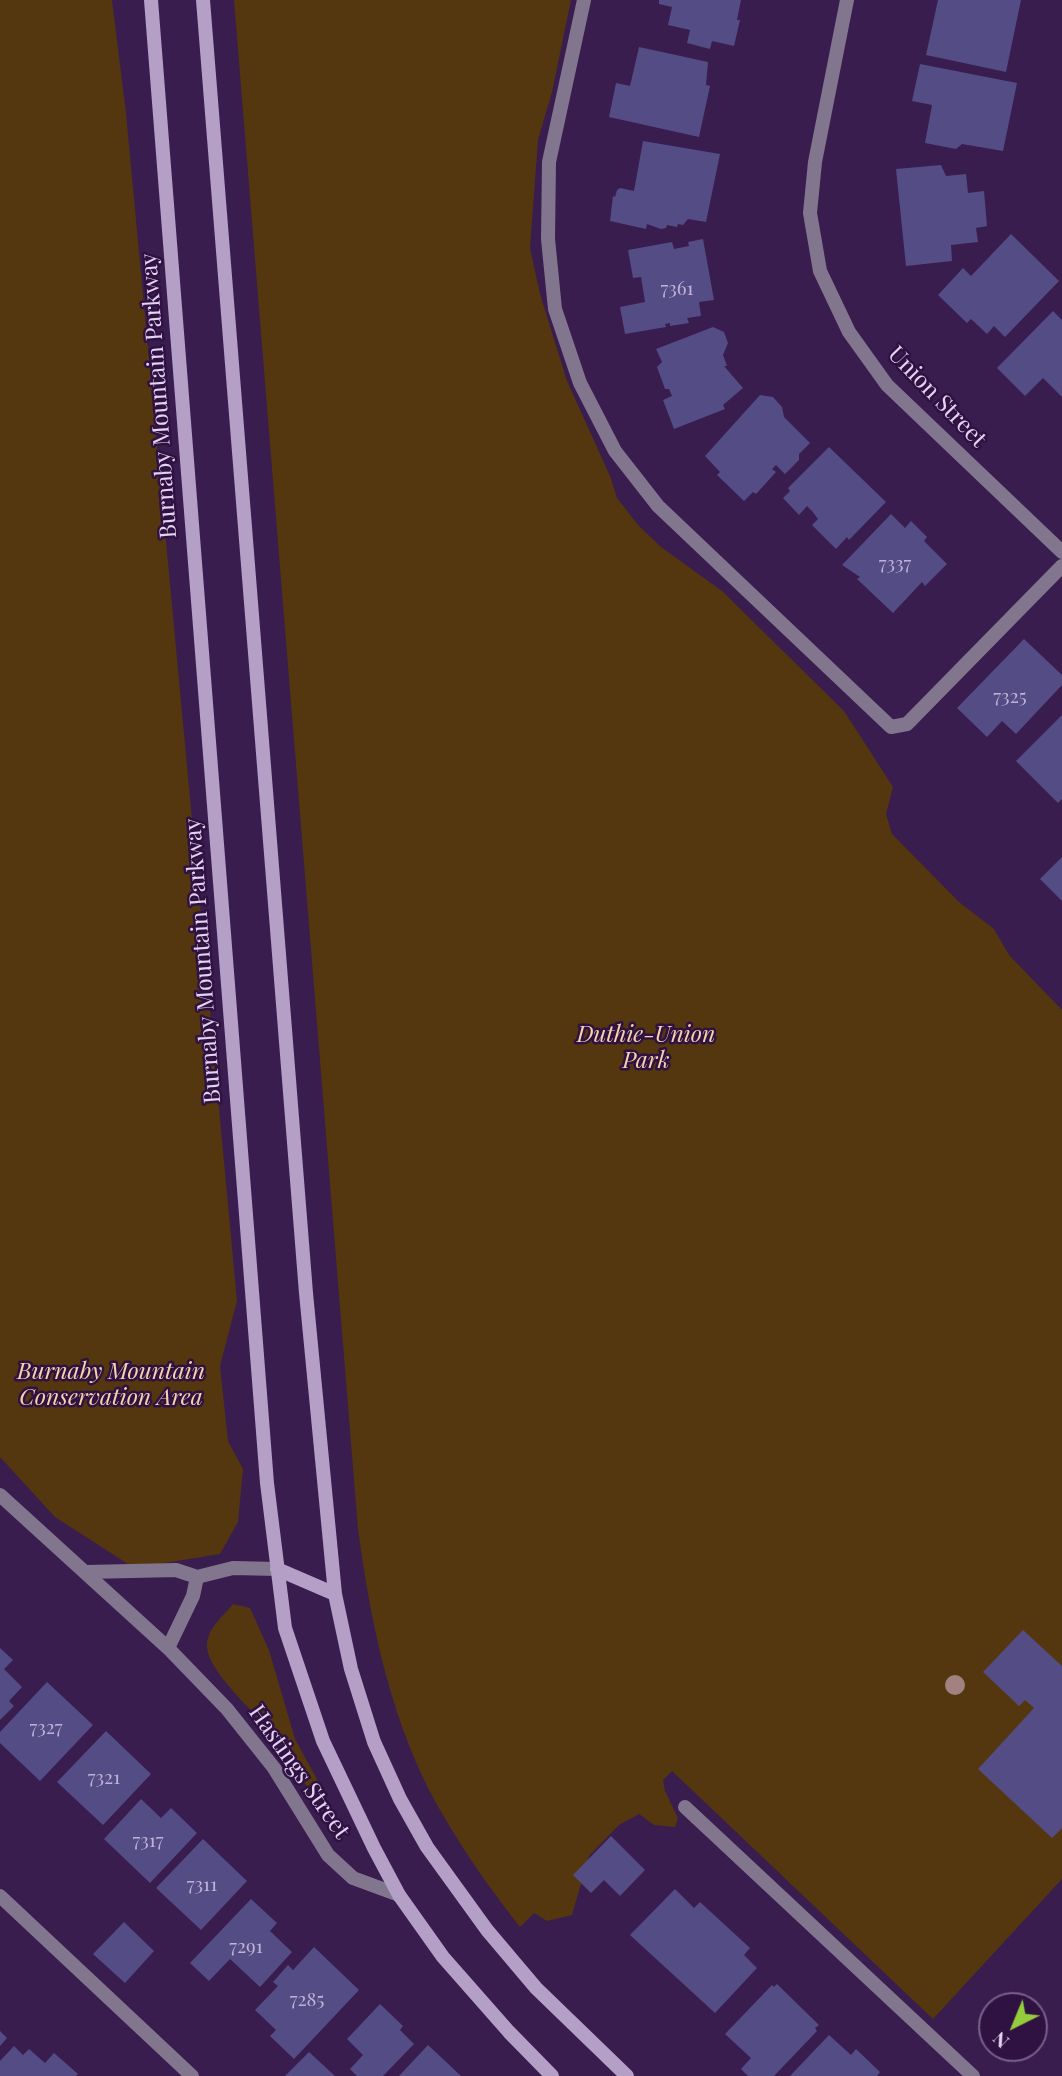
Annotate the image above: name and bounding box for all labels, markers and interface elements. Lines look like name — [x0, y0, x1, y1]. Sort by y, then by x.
street label: Burnaby Mountain Parkway — [135, 252, 183, 540]
house number: 7361 — [660, 278, 694, 300]
street label: Union Street — [882, 341, 992, 453]
house number: 7337 — [879, 553, 911, 575]
house number: 7325 — [993, 686, 1027, 708]
street label: Burnaby Mountain Parkway — [179, 817, 227, 1105]
park label: Duthie-Union Park — [577, 1021, 715, 1075]
park label: Burnaby Mountain Conservation Area — [17, 1358, 205, 1412]
street label: Hastings Street — [243, 1700, 355, 1844]
house number: 7327 — [29, 1717, 63, 1739]
house number: 7321 — [88, 1767, 120, 1789]
house number: 7317 — [132, 1830, 164, 1852]
house number: 7311 — [187, 1874, 217, 1896]
house number: 7291 — [229, 1936, 263, 1958]
house number: 7285 — [290, 1989, 324, 2011]
north arrow — [978, 1992, 1048, 2062]
text: N — [986, 2027, 1014, 2055]

